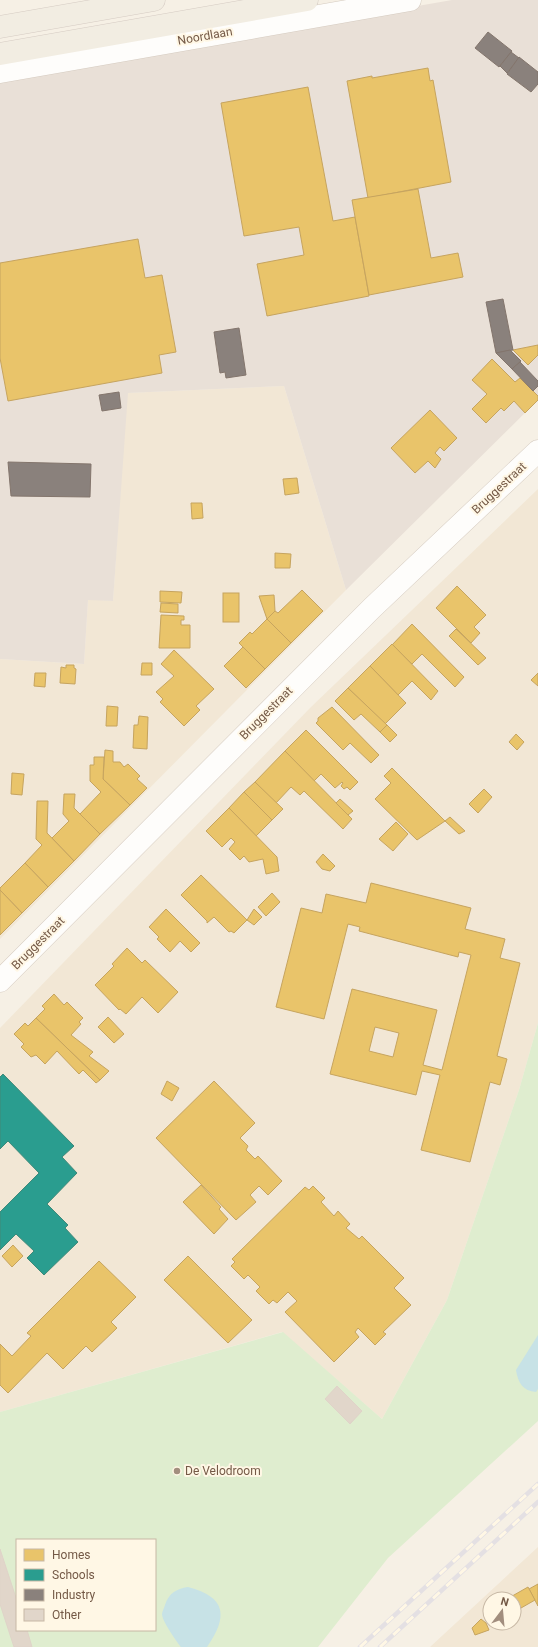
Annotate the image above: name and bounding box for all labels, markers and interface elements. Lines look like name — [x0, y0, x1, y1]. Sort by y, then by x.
street label: Noordlaan — [176, 24, 234, 48]
street label: Bruggestraat — [469, 459, 529, 517]
street label: Bruggestraat — [237, 684, 295, 742]
street label: Bruggestraat — [9, 914, 67, 972]
place label: De Velodroom — [185, 1464, 261, 1478]
marker: De Velodroom — [172, 1466, 182, 1476]
legend — [16, 1539, 156, 1631]
text: Homes — [52, 1548, 90, 1562]
text: Schools — [52, 1568, 95, 1582]
text: Industry — [52, 1588, 96, 1602]
north arrow — [482, 1591, 522, 1631]
text: N — [499, 1595, 510, 1609]
text: Other — [52, 1608, 81, 1622]

